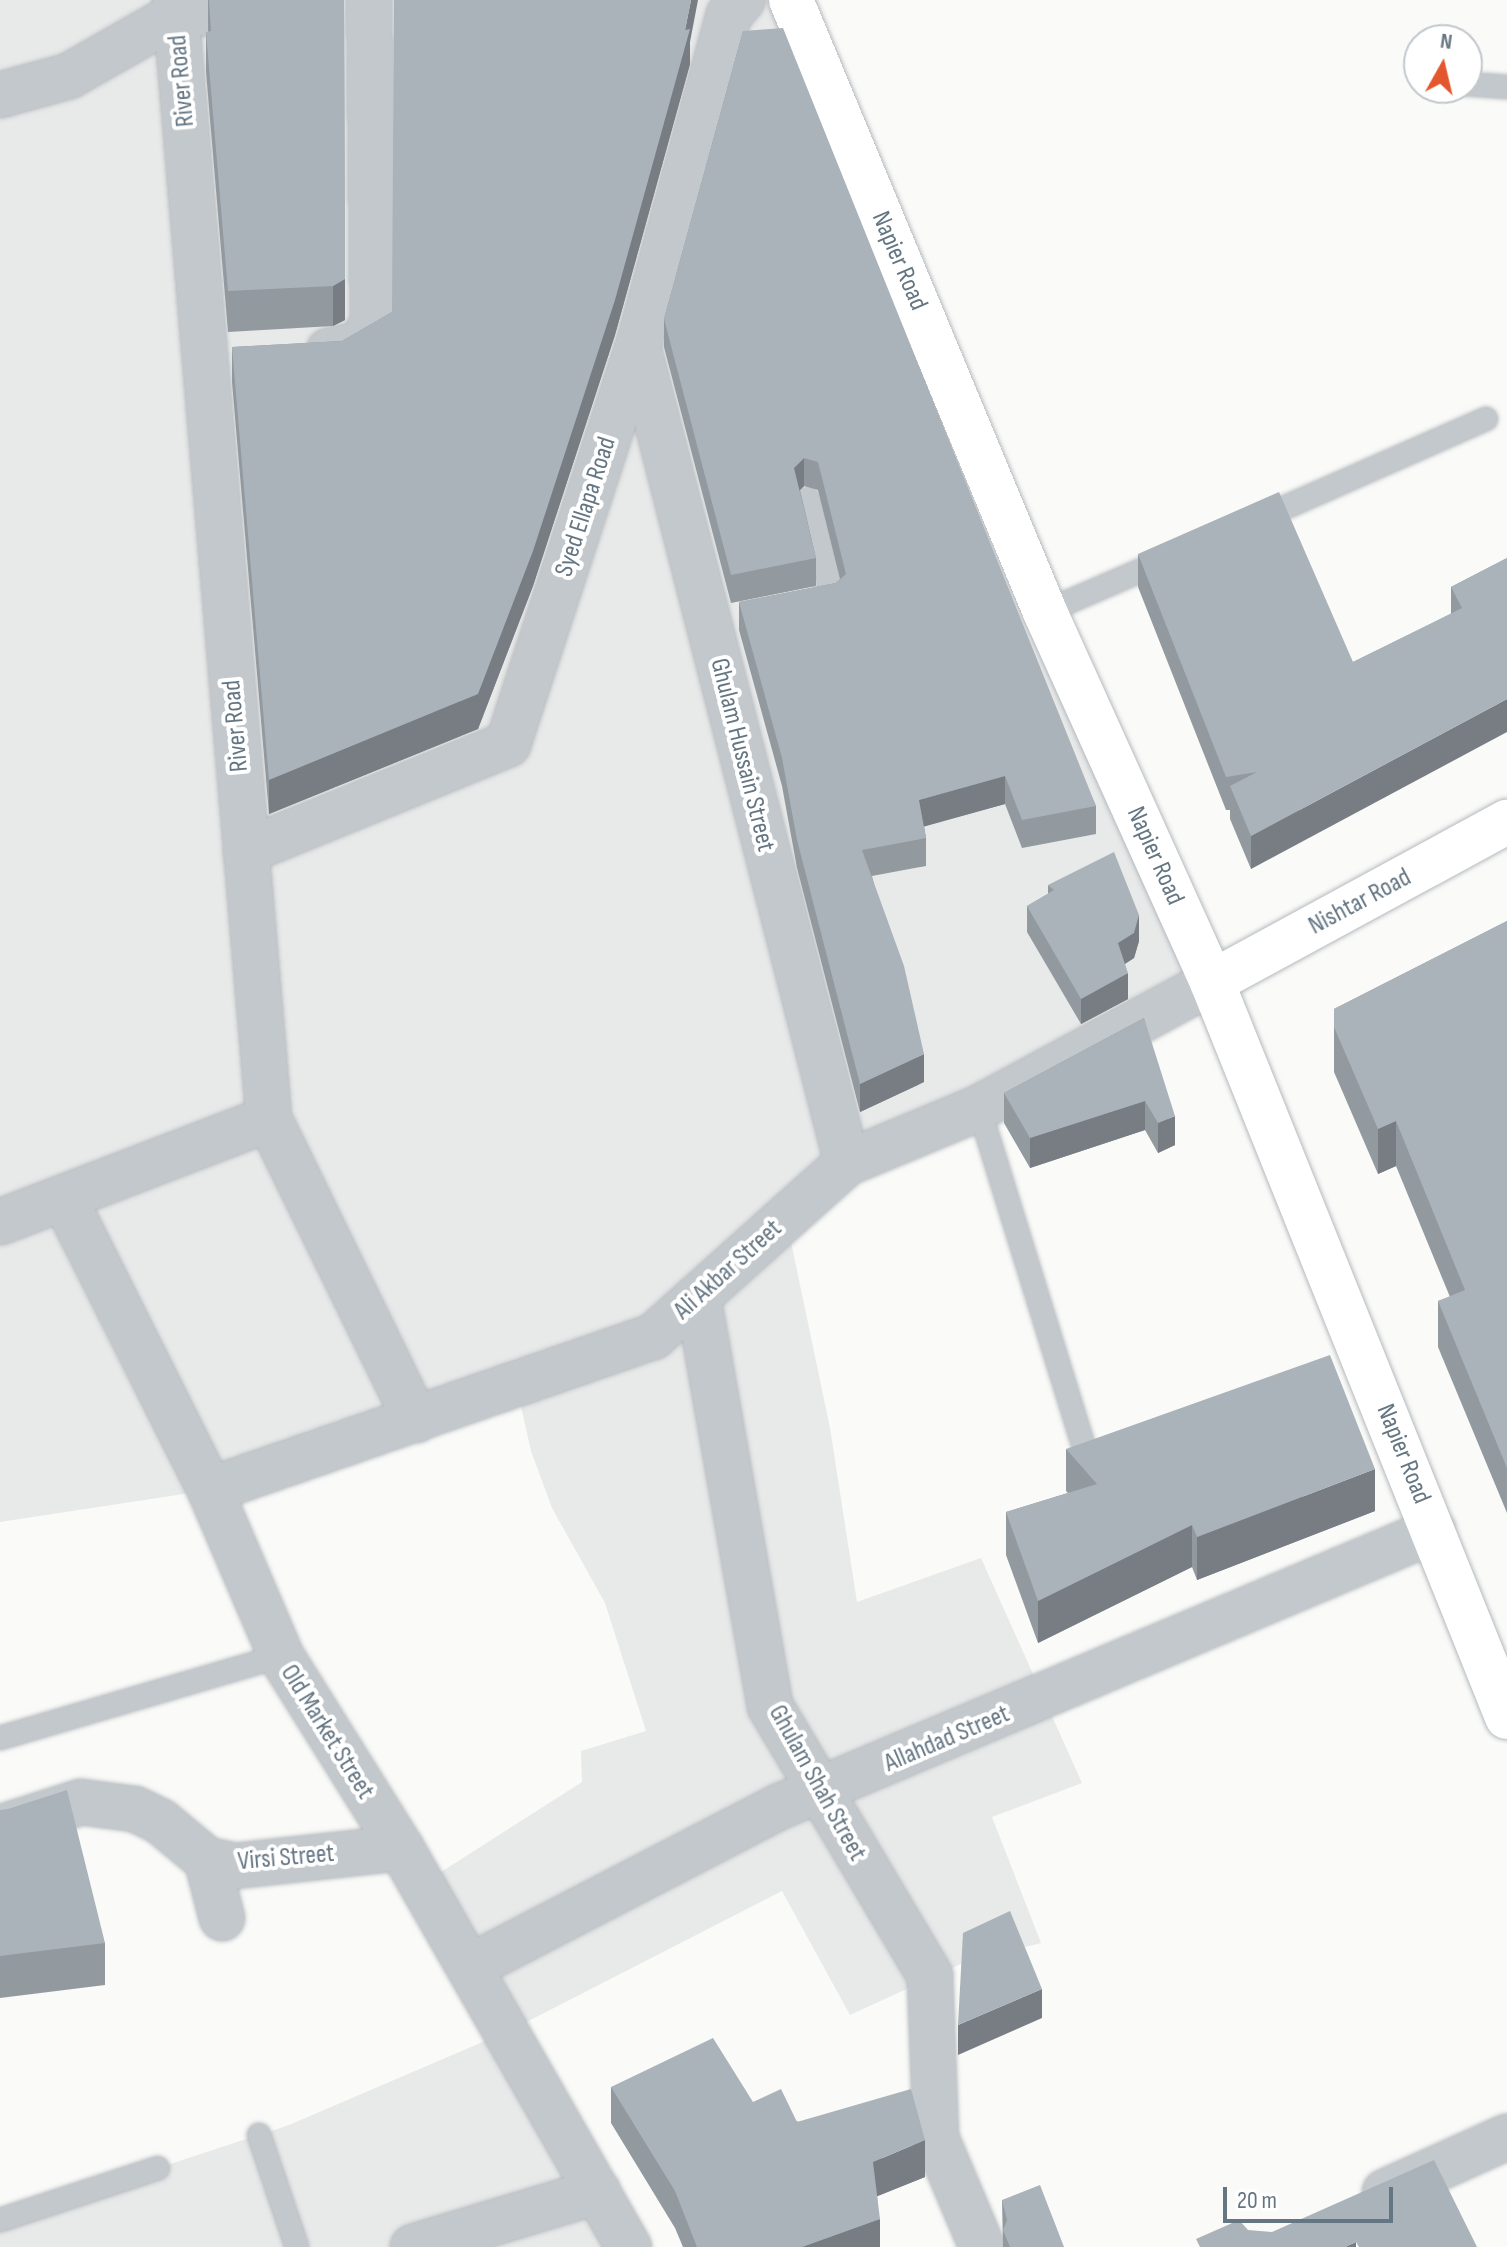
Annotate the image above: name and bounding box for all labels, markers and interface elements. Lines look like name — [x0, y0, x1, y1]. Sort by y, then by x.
north arrow — [1403, 24, 1483, 104]
text: N — [1438, 28, 1454, 56]
street label: River Road — [162, 34, 202, 128]
street label: Napier Road — [864, 207, 934, 315]
street label: Syed Ellapa Road — [549, 433, 623, 581]
street label: Ghulam Hussain Street — [703, 655, 781, 855]
street label: River Road — [216, 679, 256, 773]
street label: Napier Road — [1120, 802, 1190, 910]
street label: Nishtar Road — [1303, 862, 1417, 942]
street label: Ali Akbar Street — [668, 1213, 788, 1327]
street label: Napier Road — [1369, 1400, 1437, 1508]
street label: Old Market Street — [273, 1659, 381, 1805]
street label: Allahdad Street — [880, 1699, 1014, 1779]
street label: Ghulam Shah Street — [761, 1700, 873, 1866]
street label: Virsi Street — [236, 1838, 336, 1878]
scale bar — [1227, 2171, 1397, 2221]
text: 20 m — [1237, 2186, 1277, 2215]

